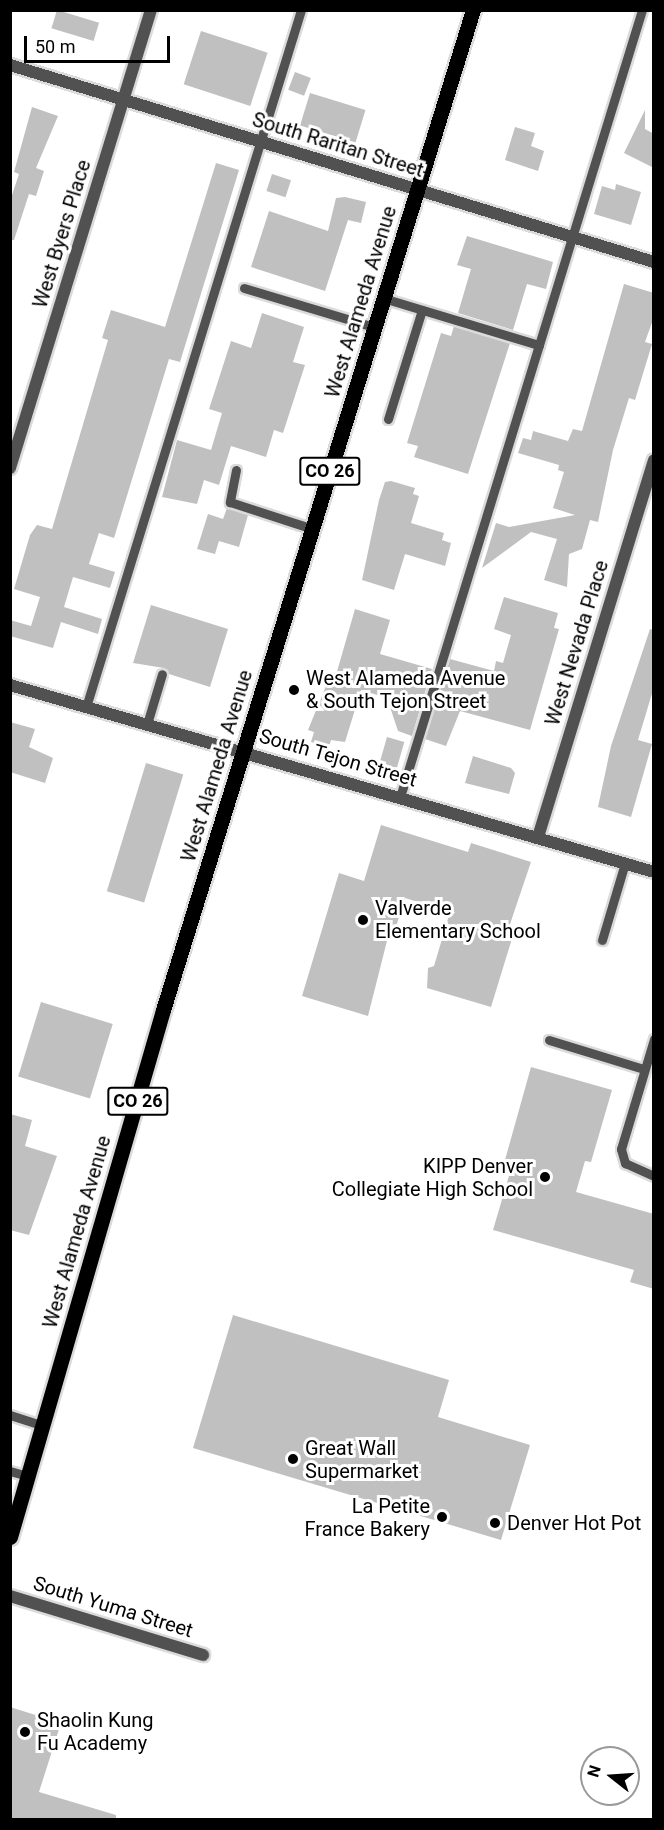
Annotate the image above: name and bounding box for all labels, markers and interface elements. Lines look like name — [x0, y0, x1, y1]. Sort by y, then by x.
scale bar — [27, 24, 172, 62]
text: 50 m — [35, 36, 75, 57]
street label: South Raritan Street — [249, 108, 427, 182]
street label: West Byers Place — [28, 157, 96, 311]
street label: West Alameda Avenue — [320, 203, 402, 401]
road number: CO 26 — [298, 456, 362, 486]
street label: West Nevada Place — [540, 557, 614, 729]
place label: West Alameda Avenue & South Tejon Street — [306, 666, 505, 713]
street label: West Alameda Avenue — [176, 667, 258, 865]
marker: West Alameda Avenue & South Tejon Street — [287, 683, 301, 697]
street label: South Tejon Street — [256, 724, 420, 792]
place label: Valverde Elementary School — [375, 897, 541, 944]
marker: Valverde Elementary School — [356, 913, 370, 927]
road number: CO 26 — [106, 1086, 170, 1116]
street label: West Alameda Avenue — [38, 1133, 116, 1331]
place label: KIPP Denver Collegiate High School — [332, 1154, 533, 1201]
marker: KIPP Denver Collegiate High School — [538, 1170, 552, 1184]
place label: Great Wall Supermarket — [305, 1436, 419, 1483]
marker: Great Wall Supermarket — [286, 1452, 300, 1466]
place label: La Petite France Bakery — [305, 1494, 430, 1541]
marker: La Petite France Bakery — [435, 1510, 449, 1524]
place label: Denver Hot Pot — [507, 1511, 641, 1535]
marker: Denver Hot Pot — [488, 1516, 502, 1530]
street label: South Yuma Street — [30, 1571, 196, 1643]
place label: Shaolin Kung Fu Academy — [37, 1708, 154, 1755]
marker: Shaolin Kung Fu Academy — [18, 1725, 32, 1739]
north arrow — [580, 1746, 640, 1806]
text: N — [583, 1763, 605, 1779]

